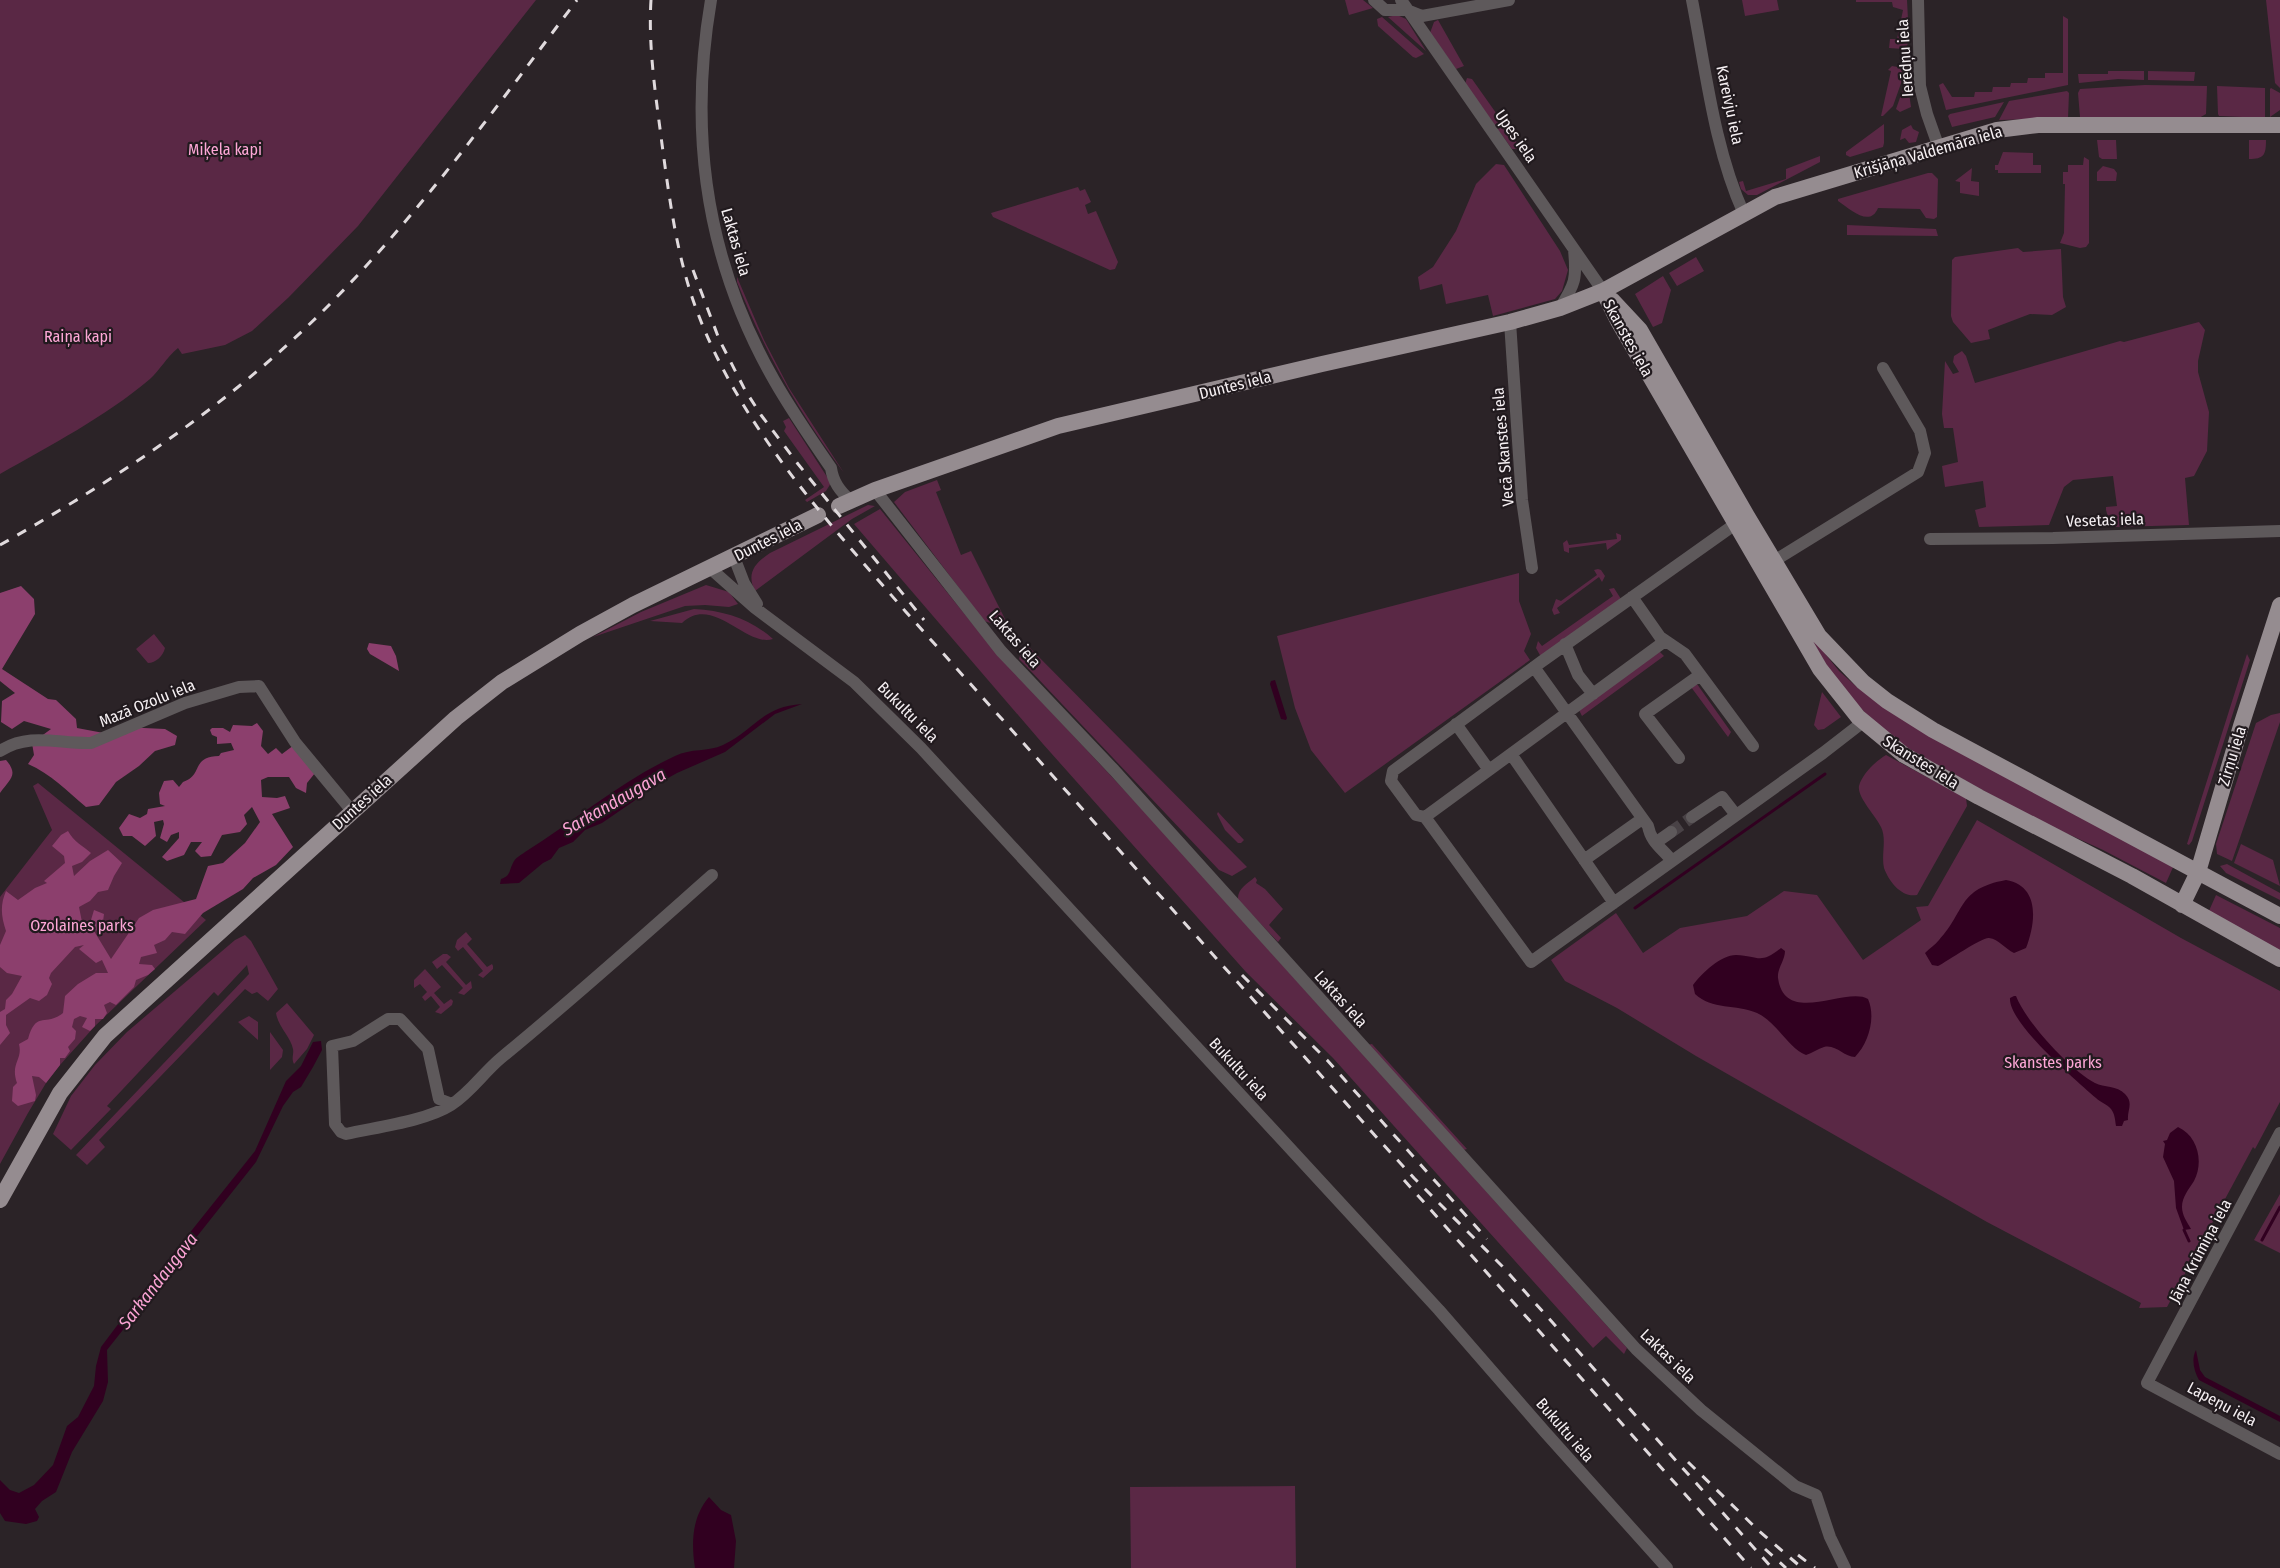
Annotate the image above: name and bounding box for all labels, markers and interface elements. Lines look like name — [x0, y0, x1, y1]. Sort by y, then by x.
street label: Ierēdņu iela — [1893, 18, 1918, 98]
street label: Kareivju iela — [1712, 64, 1748, 146]
street label: Upes iela — [1491, 106, 1541, 166]
street label: Krišjāņa Valdemāra iela — [1852, 122, 2005, 183]
park label: Miķeļa kapi — [188, 140, 262, 160]
street label: Laktas iela — [717, 206, 755, 278]
street label: Skanstes iela — [1599, 296, 1657, 380]
park label: Raiņa kapi — [44, 327, 112, 347]
street label: Duntes iela — [1197, 367, 1273, 403]
street label: Vecā Skanstes iela — [1488, 386, 1518, 507]
street label: Vesetas iela — [2066, 509, 2144, 531]
street label: Duntes iela — [731, 515, 805, 565]
street label: Laktas iela — [985, 606, 1045, 672]
street label: Mazā Ozolu iela — [96, 675, 198, 731]
street label: Bukultu iela — [874, 678, 943, 747]
street label: Zirņu iela — [2214, 724, 2251, 789]
street label: Skanstes iela — [1880, 731, 1962, 793]
water label: Sarkandaugava — [557, 763, 670, 841]
street label: Duntes iela — [328, 770, 396, 834]
park label: Ozolaines parks — [30, 916, 134, 935]
street label: Laktas iela — [1311, 967, 1371, 1031]
street label: Bukultu iela — [1205, 1034, 1273, 1104]
park label: Skanstes parks — [2004, 1053, 2102, 1072]
street label: Jāņa Krūmiņa iela — [2165, 1196, 2236, 1307]
water label: Sarkandaugava — [113, 1228, 202, 1334]
street label: Laktas iela — [1636, 1325, 1700, 1387]
street label: Lapeņu iela — [2184, 1378, 2260, 1431]
street label: Bukultu iela — [1532, 1394, 1598, 1466]

